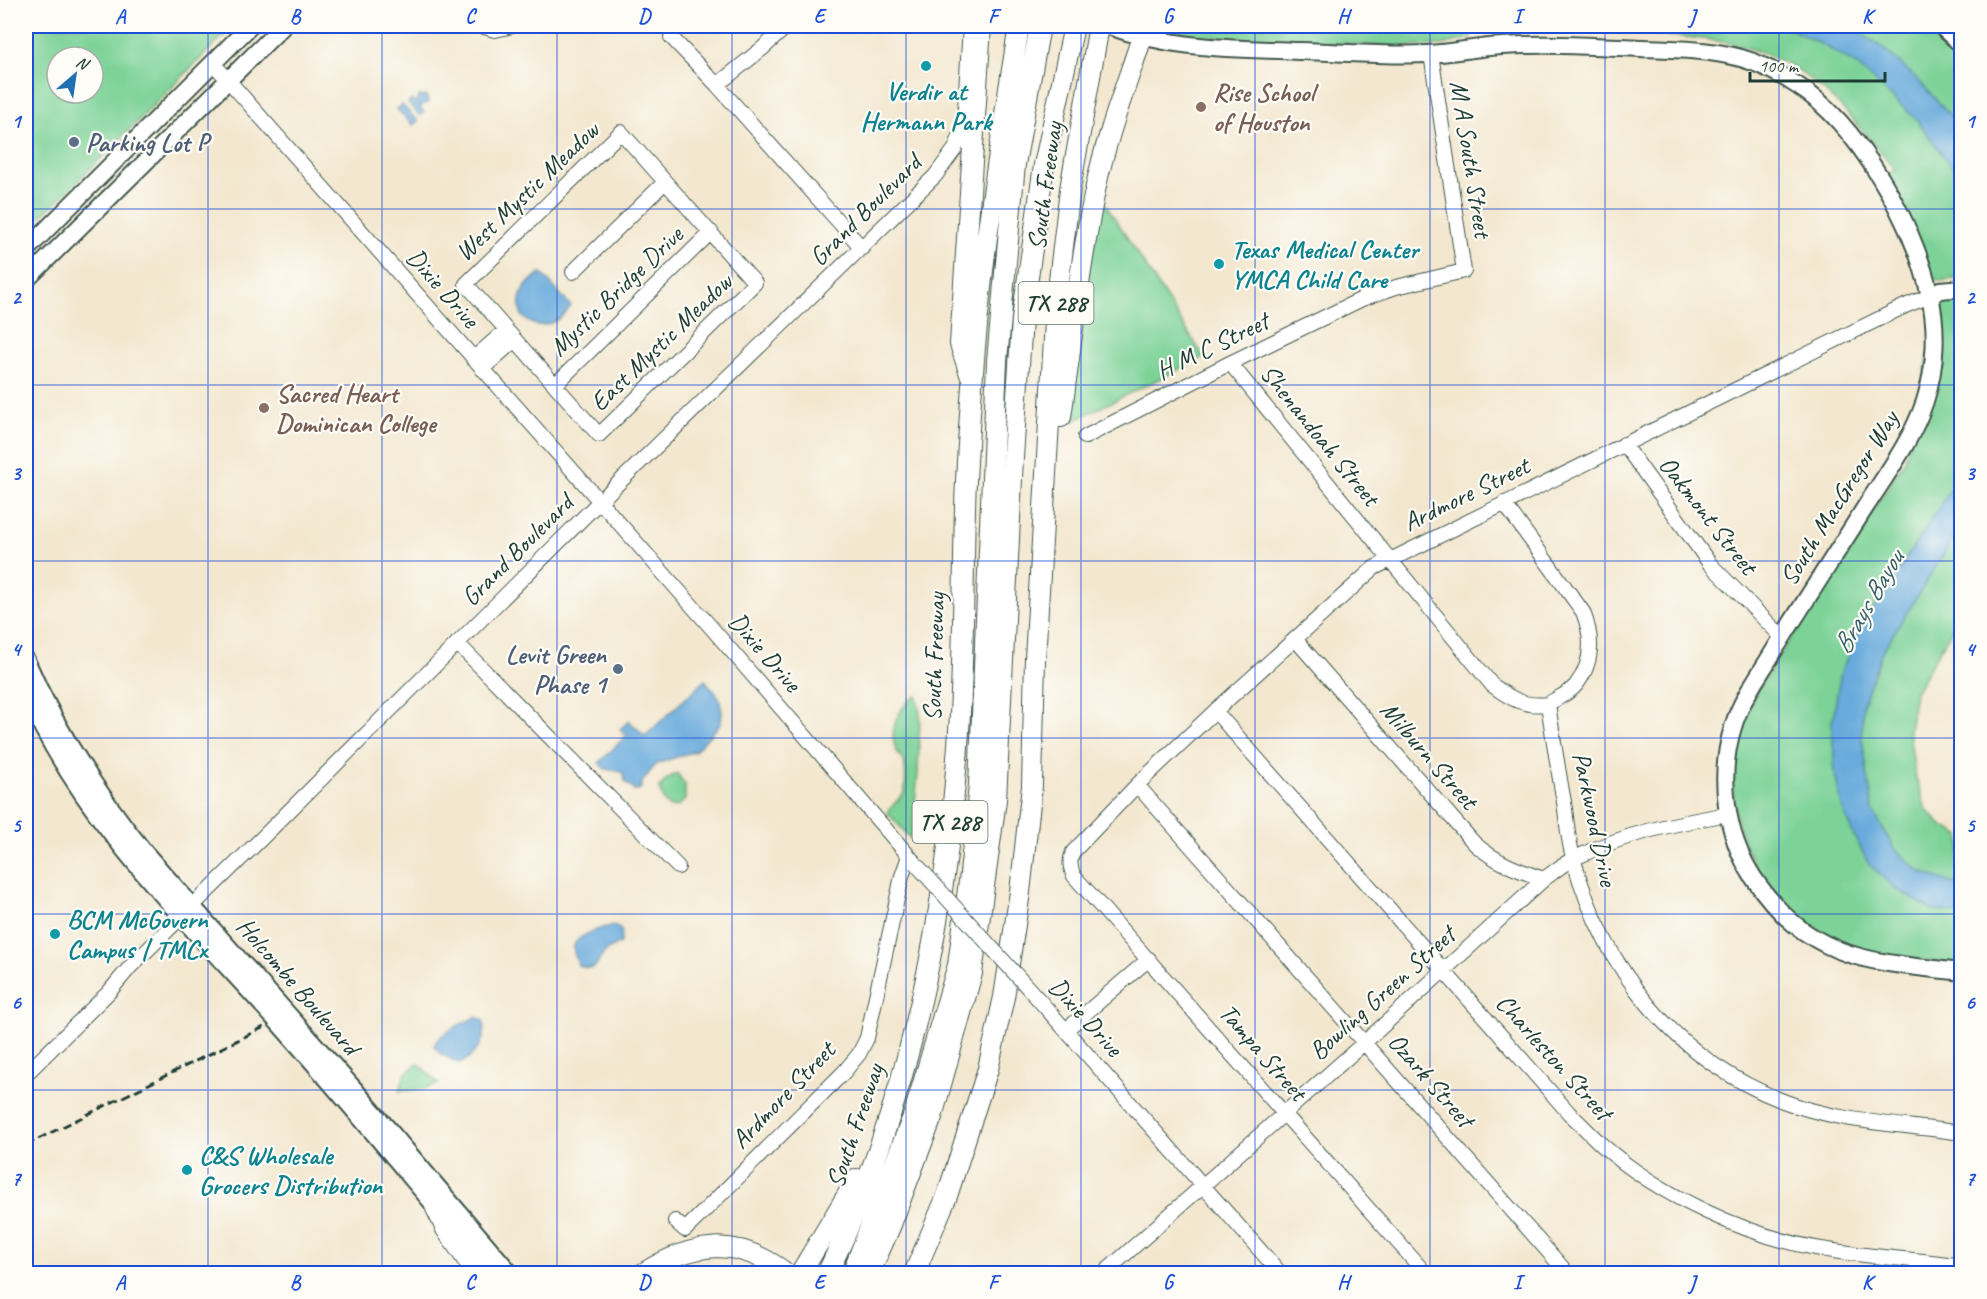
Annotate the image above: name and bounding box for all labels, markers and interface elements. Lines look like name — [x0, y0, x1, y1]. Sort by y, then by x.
text: A — [115, 4, 127, 29]
text: B — [290, 4, 302, 29]
text: C — [465, 4, 477, 29]
text: D — [638, 4, 652, 29]
text: E — [814, 4, 828, 29]
text: F — [988, 4, 1002, 29]
text: G — [1163, 4, 1176, 29]
text: H — [1337, 4, 1352, 29]
text: I — [1513, 4, 1526, 29]
text: J — [1687, 4, 1699, 29]
text: K — [1862, 4, 1876, 29]
north arrow — [45, 45, 105, 105]
scale bar — [1750, 45, 1885, 83]
text: N — [73, 52, 94, 75]
text: 100 m — [1759, 55, 1800, 77]
marker: Verdir at Hermann Park — [919, 59, 933, 73]
place label: Verdir at Hermann Park — [861, 75, 994, 138]
place label: Rise School of Houston — [1213, 76, 1319, 139]
street label: M A South Street — [1442, 78, 1500, 242]
marker: Rise School of Houston — [1194, 100, 1208, 114]
text: 1 — [12, 109, 23, 134]
text: 1 — [1966, 109, 1977, 134]
street label: West Mystic Meadow — [448, 113, 607, 268]
street label: South Freeway — [1020, 118, 1071, 252]
place label: Parking Lot P — [86, 126, 212, 159]
marker: Parking Lot P — [67, 135, 81, 149]
street label: Grand Boulevard — [802, 144, 931, 273]
street label: Mystic Bridge Drive — [542, 218, 691, 363]
place label: Texas Medical Center YMCA Child Care — [1231, 233, 1421, 296]
street label: Dixie Drive — [399, 241, 488, 336]
marker: Texas Medical Center YMCA Child Care — [1212, 257, 1226, 271]
street label: East Mystic Meadow — [583, 265, 740, 418]
road number: TX 288 — [1018, 282, 1094, 324]
text: 2 — [12, 285, 23, 310]
text: 2 — [1966, 285, 1977, 310]
street label: H M C Street — [1150, 303, 1277, 387]
street label: Shenandoah Street — [1253, 358, 1389, 514]
place label: Sacred Heart Dominican College — [276, 377, 438, 440]
marker: Sacred Heart Dominican College — [257, 401, 271, 415]
street label: South MacGregor Way — [1772, 403, 1907, 592]
street label: Ardmore Street — [1398, 448, 1537, 539]
street label: Oakmont Street — [1651, 449, 1766, 583]
text: 3 — [12, 461, 23, 486]
text: 3 — [1966, 461, 1977, 486]
street label: Grand Boulevard — [454, 484, 583, 613]
water label: Brays Bayou — [1825, 541, 1913, 660]
street label: South Freeway — [915, 590, 953, 722]
street label: Dixie Drive — [721, 605, 810, 700]
text: 4 — [12, 637, 24, 662]
text: 4 — [1966, 637, 1978, 662]
place label: Levit Green Phase 1 — [506, 638, 609, 701]
marker: Levit Green Phase 1 — [611, 662, 625, 676]
street label: Milburn Street — [1373, 694, 1487, 818]
street label: Parkwood Drive — [1565, 749, 1626, 890]
road number: TX 288 — [912, 801, 988, 843]
text: 5 — [12, 813, 23, 838]
text: 5 — [1966, 813, 1977, 838]
place label: BCM McGovern Campus | TMCx — [67, 903, 209, 966]
street label: Holcombe Boulevard — [229, 910, 369, 1065]
street label: Bowling Green Street — [1302, 916, 1464, 1067]
marker: BCM McGovern Campus | TMCx — [48, 927, 62, 941]
street label: Dixie Drive — [1042, 971, 1131, 1065]
street label: Charleston Street — [1488, 987, 1622, 1130]
text: 6 — [11, 990, 22, 1015]
text: 6 — [1965, 990, 1976, 1015]
street label: Tampa Street — [1212, 997, 1316, 1109]
street label: Ozark Street — [1381, 1026, 1483, 1137]
street label: Ardmore Street — [724, 1033, 844, 1155]
street label: South Freeway — [818, 1058, 892, 1192]
place label: C&S Wholesale Grocers Distribution — [199, 1139, 383, 1202]
marker: C&S Wholesale Grocers Distribution — [180, 1163, 194, 1177]
text: 7 — [12, 1166, 23, 1191]
text: 7 — [1966, 1166, 1977, 1191]
text: A — [115, 1270, 127, 1295]
text: B — [290, 1270, 302, 1295]
text: C — [465, 1270, 477, 1295]
text: D — [638, 1270, 652, 1295]
text: E — [814, 1270, 828, 1295]
text: F — [988, 1270, 1002, 1295]
text: G — [1163, 1270, 1176, 1295]
text: H — [1337, 1270, 1352, 1295]
text: I — [1513, 1270, 1526, 1295]
text: J — [1687, 1270, 1699, 1295]
text: K — [1862, 1270, 1876, 1295]

